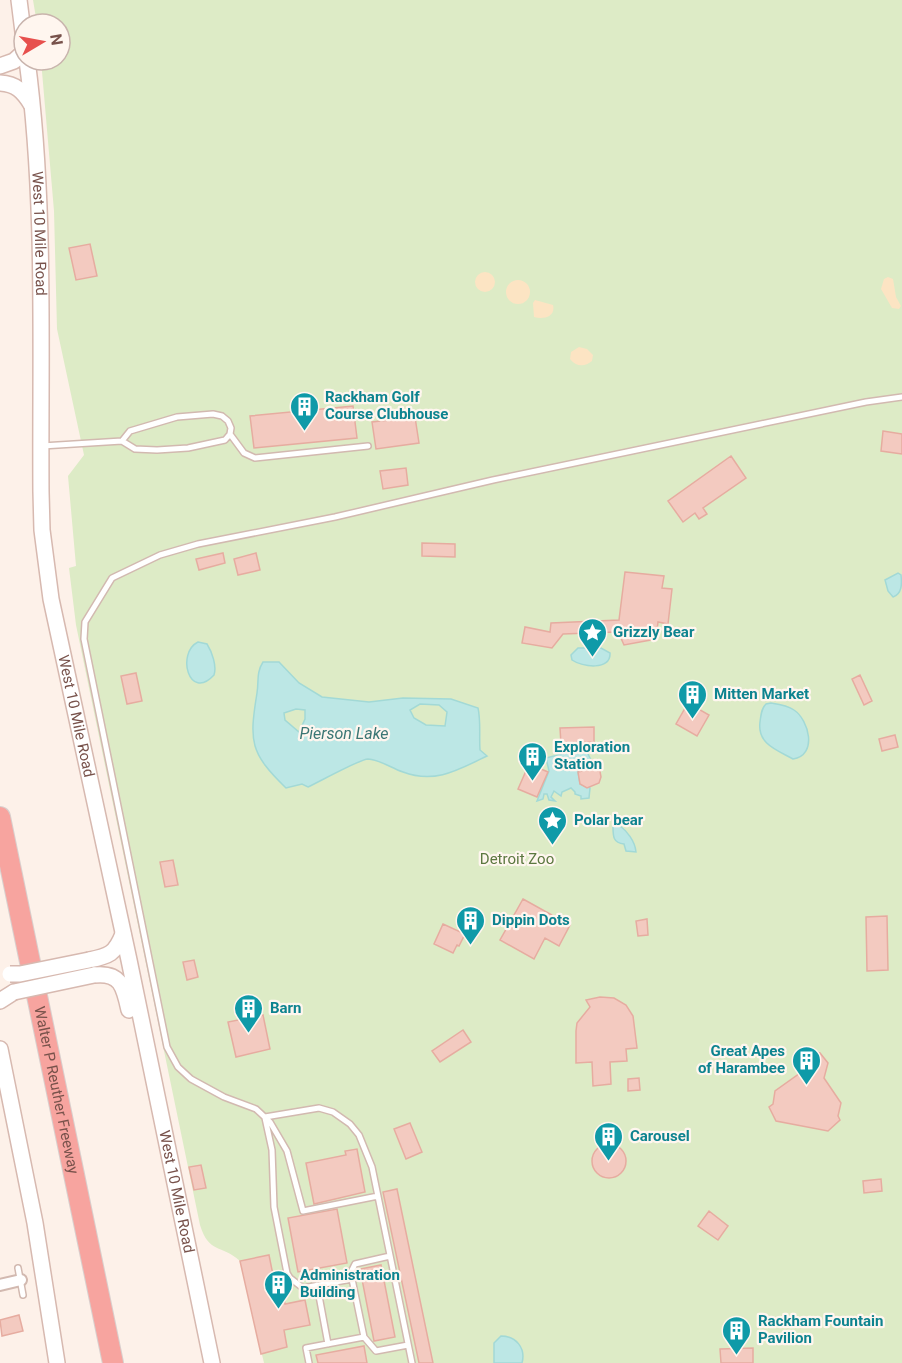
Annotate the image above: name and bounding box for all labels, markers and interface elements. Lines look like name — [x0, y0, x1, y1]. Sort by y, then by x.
north arrow — [12, 12, 72, 72]
text: N — [46, 32, 67, 47]
street label: West 10 Mile Road — [28, 171, 50, 296]
place label: Rackham Golf Course Clubhouse — [325, 388, 448, 423]
building icon: Rackham Golf Course Clubhouse — [288, 390, 320, 432]
place icon: Grizzly Bear — [576, 616, 608, 658]
place label: Grizzly Bear — [613, 623, 695, 641]
street label: West 10 Mile Road — [54, 653, 98, 779]
building icon: Mitten Market — [677, 678, 709, 720]
place label: Mitten Market — [714, 685, 809, 703]
water label: Pierson Lake — [299, 724, 389, 743]
place label: Exploration Station — [554, 738, 630, 773]
building icon: Exploration Station — [517, 740, 549, 782]
place icon: Polar bear — [537, 804, 569, 846]
place label: Polar bear — [574, 811, 644, 829]
park label: Detroit Zoo — [480, 850, 554, 868]
building icon: Dippin Dots — [455, 904, 487, 946]
place label: Dippin Dots — [492, 911, 570, 929]
building icon: Barn — [233, 992, 265, 1034]
place label: Barn — [270, 999, 302, 1017]
street label: Walter P Reuther Freeway — [30, 1005, 83, 1176]
place label: Great Apes of Harambee — [698, 1042, 785, 1077]
building icon: Great Apes of Harambee — [790, 1044, 822, 1086]
building icon: Carousel — [593, 1120, 625, 1162]
place label: Carousel — [630, 1127, 690, 1145]
street label: West 10 Mile Road — [155, 1129, 198, 1255]
place label: Administration Building — [300, 1266, 400, 1301]
building icon: Administration Building — [263, 1268, 295, 1310]
place label: Rackham Fountain Pavilion — [758, 1312, 883, 1347]
building icon: Rackham Fountain Pavilion — [721, 1314, 753, 1356]

